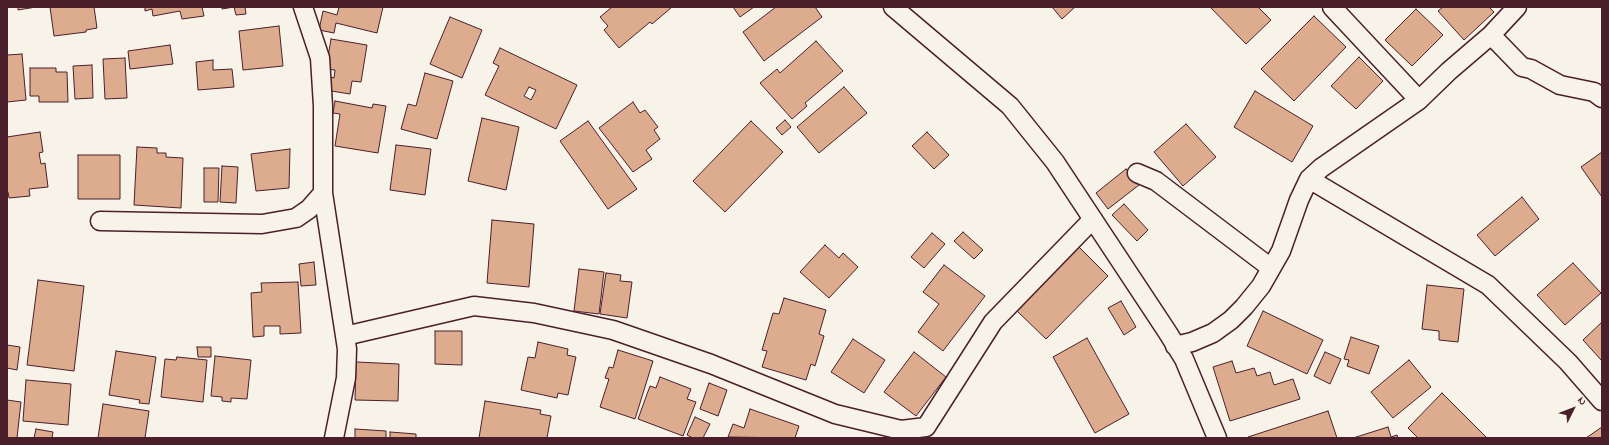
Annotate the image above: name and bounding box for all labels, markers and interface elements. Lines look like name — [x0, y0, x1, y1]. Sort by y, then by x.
north arrow — [1553, 389, 1593, 429]
text: N — [1573, 393, 1590, 409]

